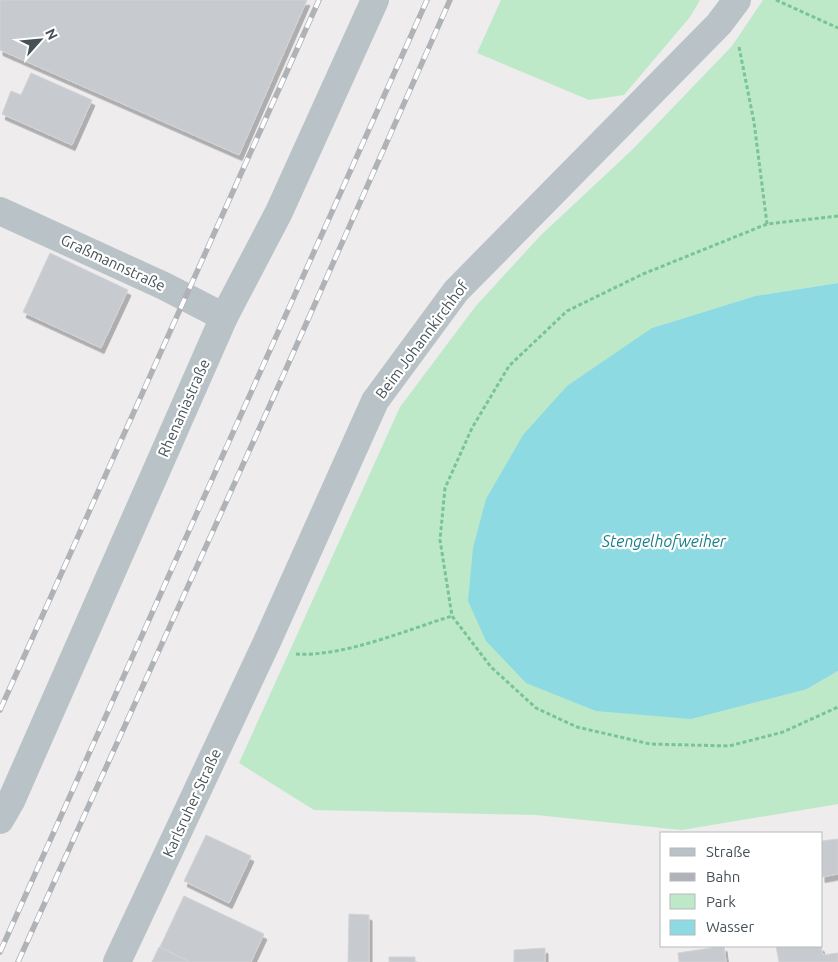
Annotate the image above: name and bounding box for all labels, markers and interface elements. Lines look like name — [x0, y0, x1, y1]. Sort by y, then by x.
north arrow — [15, 15, 65, 65]
text: N — [42, 26, 61, 42]
street label: Graßmannstraße — [58, 231, 168, 294]
street label: Beim Johannkirchhof — [372, 277, 472, 402]
street label: Rhenaniastraße — [154, 356, 213, 459]
water label: Stengelhofweiher — [601, 532, 727, 550]
street label: Karlsruher Straße — [159, 746, 224, 860]
legend — [660, 832, 823, 947]
text: Straße — [706, 843, 750, 860]
text: Bahn — [706, 868, 740, 885]
text: Park — [706, 893, 736, 910]
text: Wasser — [706, 918, 755, 935]

